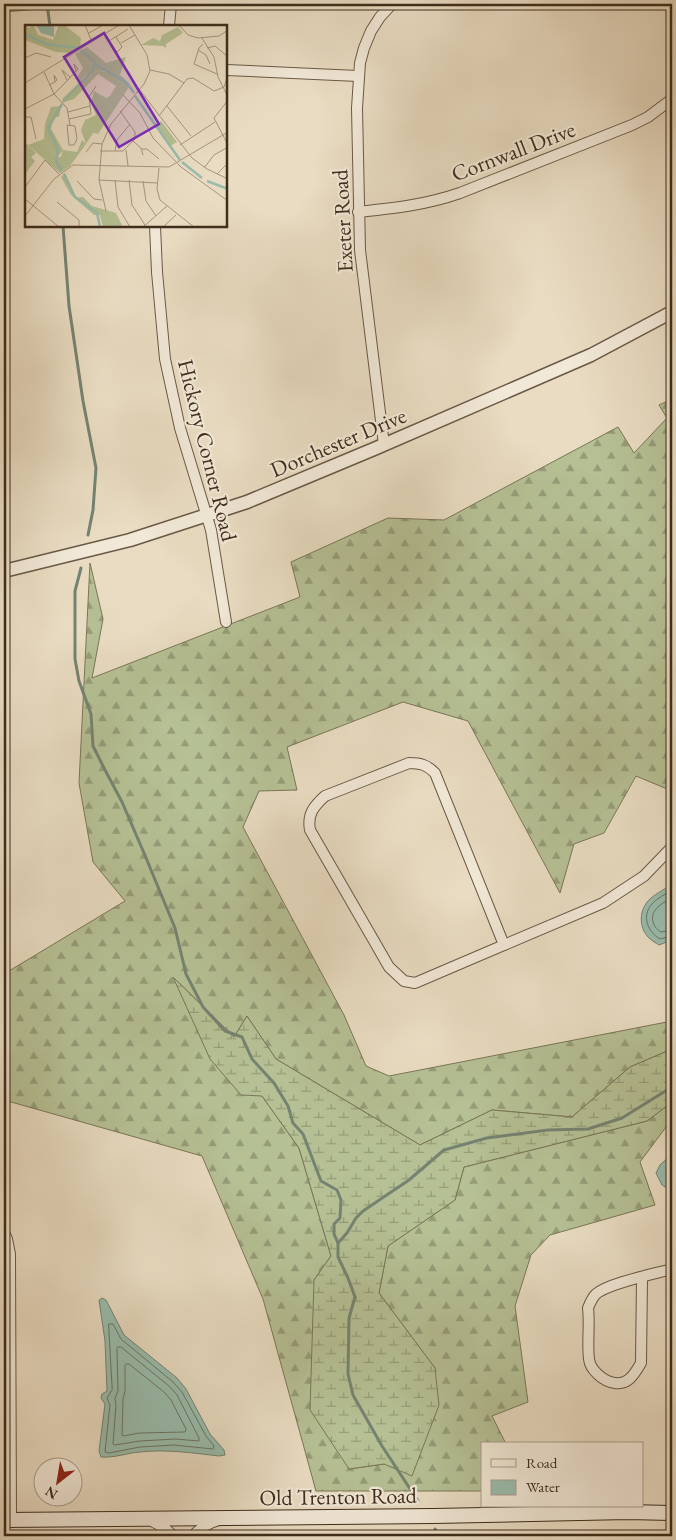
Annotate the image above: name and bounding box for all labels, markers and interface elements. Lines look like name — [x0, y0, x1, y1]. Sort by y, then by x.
inset map — [25, 25, 228, 228]
street label: Cornwall Drive — [447, 114, 580, 188]
street label: Exeter Road — [325, 168, 360, 273]
street label: Hickory Corner Road — [171, 356, 244, 545]
street label: Dorchester Drive — [266, 401, 411, 484]
legend — [481, 1442, 644, 1508]
text: Road — [526, 1453, 558, 1472]
north arrow — [32, 1458, 82, 1508]
text: Water — [526, 1477, 560, 1496]
street label: Old Trenton Road — [259, 1481, 418, 1512]
text: N — [41, 1482, 61, 1504]

